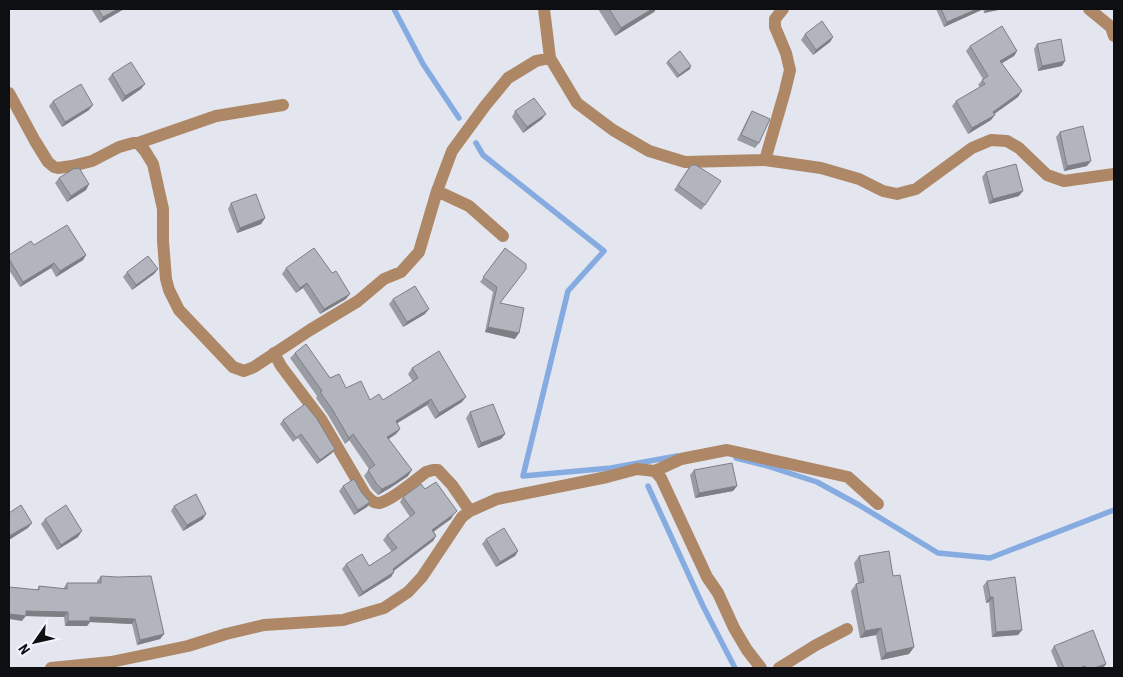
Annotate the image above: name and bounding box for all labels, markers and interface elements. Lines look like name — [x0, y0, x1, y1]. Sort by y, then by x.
north arrow — [10, 617, 60, 667]
text: N — [15, 641, 33, 657]

